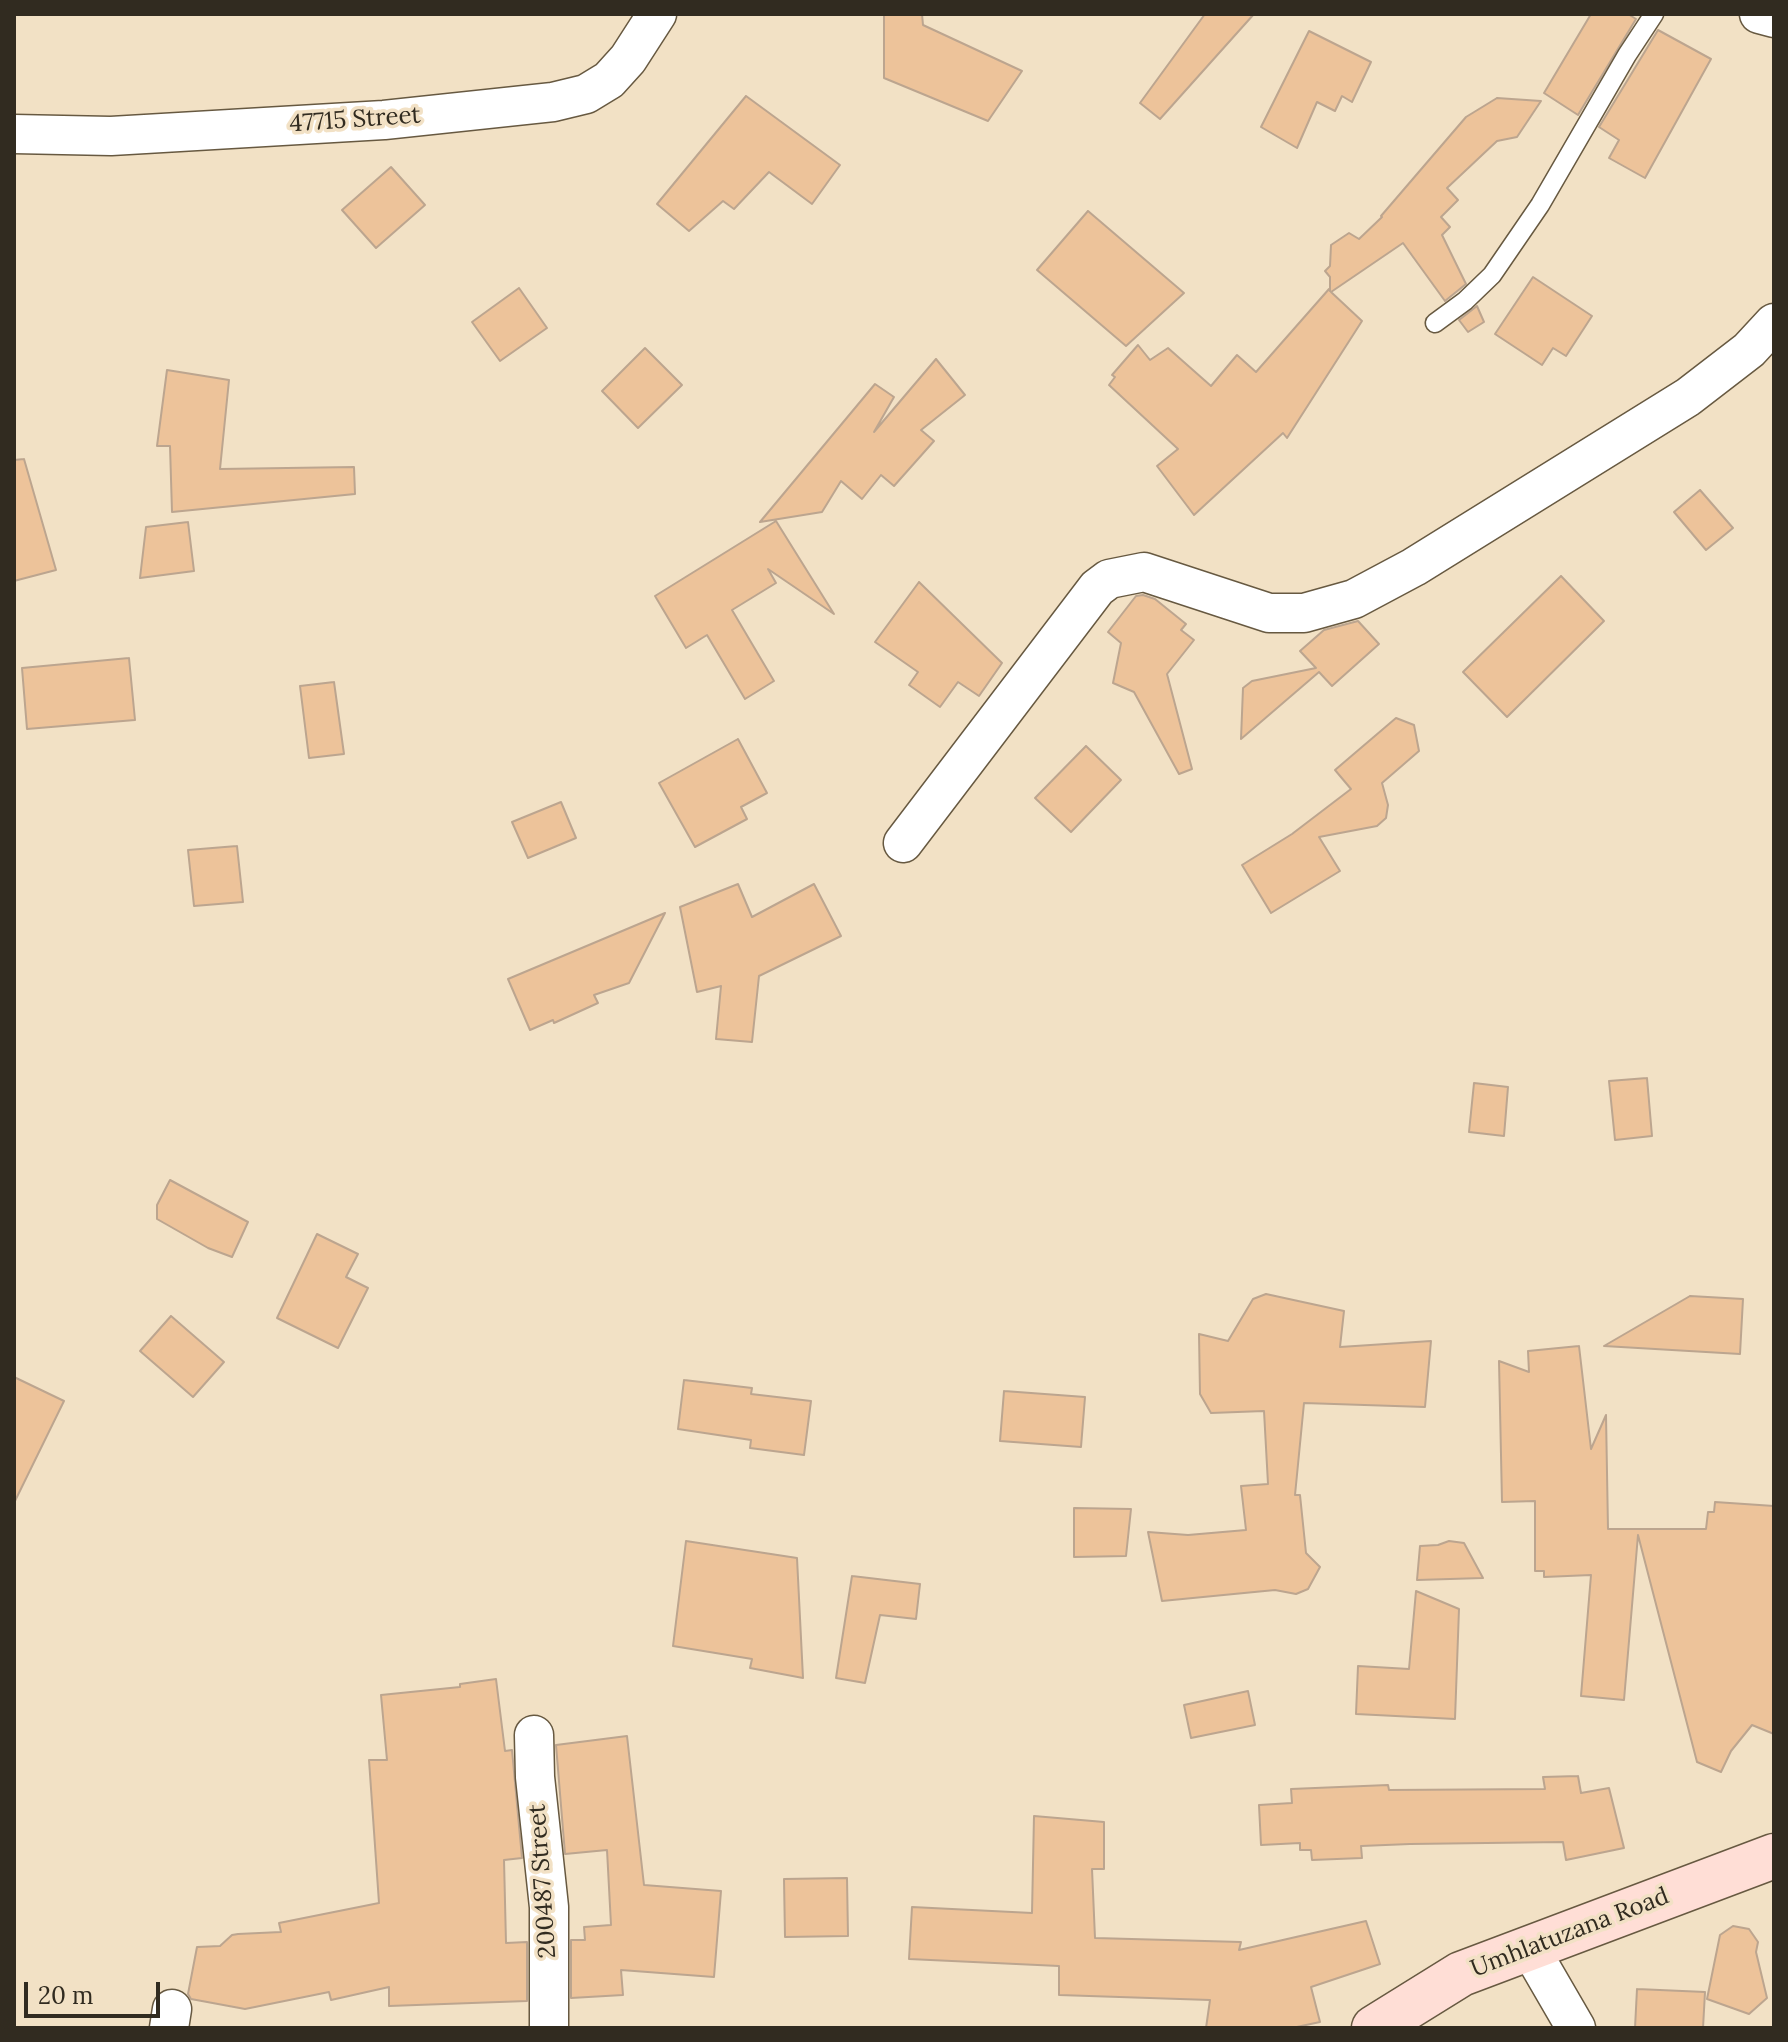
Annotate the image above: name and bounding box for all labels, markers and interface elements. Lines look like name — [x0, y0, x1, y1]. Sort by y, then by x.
street label: 47715 Street — [289, 101, 421, 139]
street label: 200487 Street — [523, 1803, 563, 1959]
street label: Umhlatuzana Road — [1467, 1882, 1673, 1984]
scale bar — [28, 1966, 164, 2016]
text: 20 m — [38, 1980, 94, 2011]

